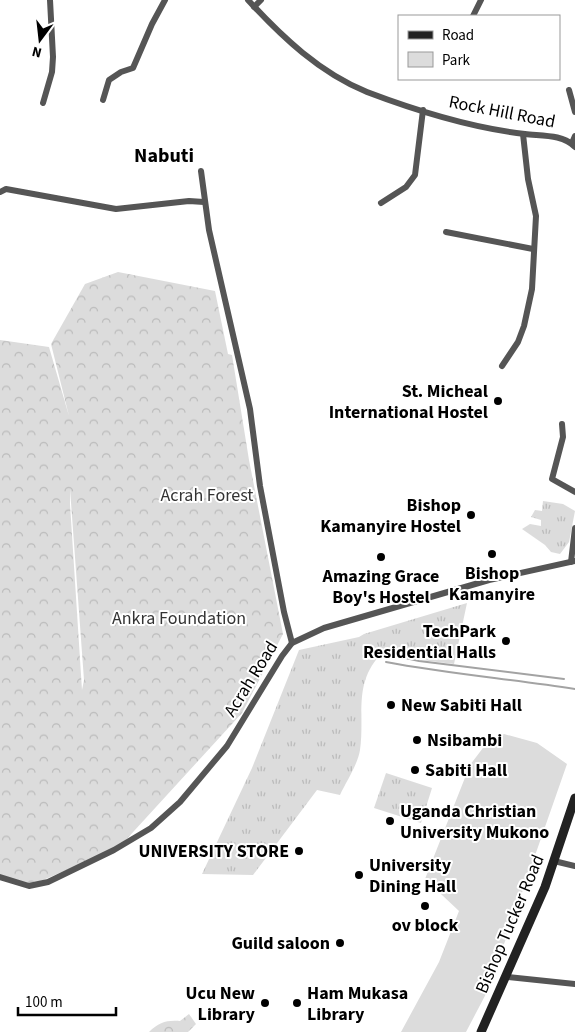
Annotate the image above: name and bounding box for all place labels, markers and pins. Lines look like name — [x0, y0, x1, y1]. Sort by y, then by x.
place label: St. Micheal International Hostel — [329, 379, 488, 425]
marker: St. Micheal International Hostel — [492, 395, 504, 407]
place label: Bishop Kamanyire Hostel — [320, 493, 461, 539]
marker: Bishop Kamanyire Hostel — [465, 509, 477, 521]
marker: Bishop Kamanyire — [486, 548, 498, 560]
marker: Amazing Grace Boy's Hostel — [375, 551, 387, 563]
place label: Bishop Kamanyire — [449, 561, 535, 607]
place label: Amazing Grace Boy's Hostel — [322, 564, 439, 610]
place label: TechPark Residential Halls — [363, 619, 496, 665]
marker: TechPark Residential Halls — [500, 635, 512, 647]
place label: New Sabiti Hall — [401, 693, 522, 718]
marker: New Sabiti Hall — [385, 699, 397, 711]
place label: Nsibambi — [427, 728, 502, 753]
marker: Nsibambi — [411, 734, 423, 746]
place label: Sabiti Hall — [425, 758, 507, 783]
marker: Sabiti Hall — [409, 764, 421, 776]
place label: Uganda Christian University Mukono — [400, 799, 549, 845]
marker: Uganda Christian University Mukono — [384, 815, 396, 827]
place label: UNIVERSITY STORE — [138, 839, 289, 864]
marker: UNIVERSITY STORE — [293, 845, 305, 857]
place label: University Dining Hall — [369, 853, 456, 899]
marker: University Dining Hall — [353, 869, 365, 881]
marker: ov block — [419, 900, 431, 912]
place label: ov block — [392, 913, 458, 938]
place label: Guild saloon — [231, 931, 330, 956]
marker: Guild saloon — [334, 937, 346, 949]
place label: Ucu New Library — [186, 981, 256, 1027]
place label: Ham Mukasa Library — [307, 981, 408, 1027]
marker: Ucu New Library — [259, 997, 271, 1009]
marker: Ham Mukasa Library — [291, 997, 303, 1009]

